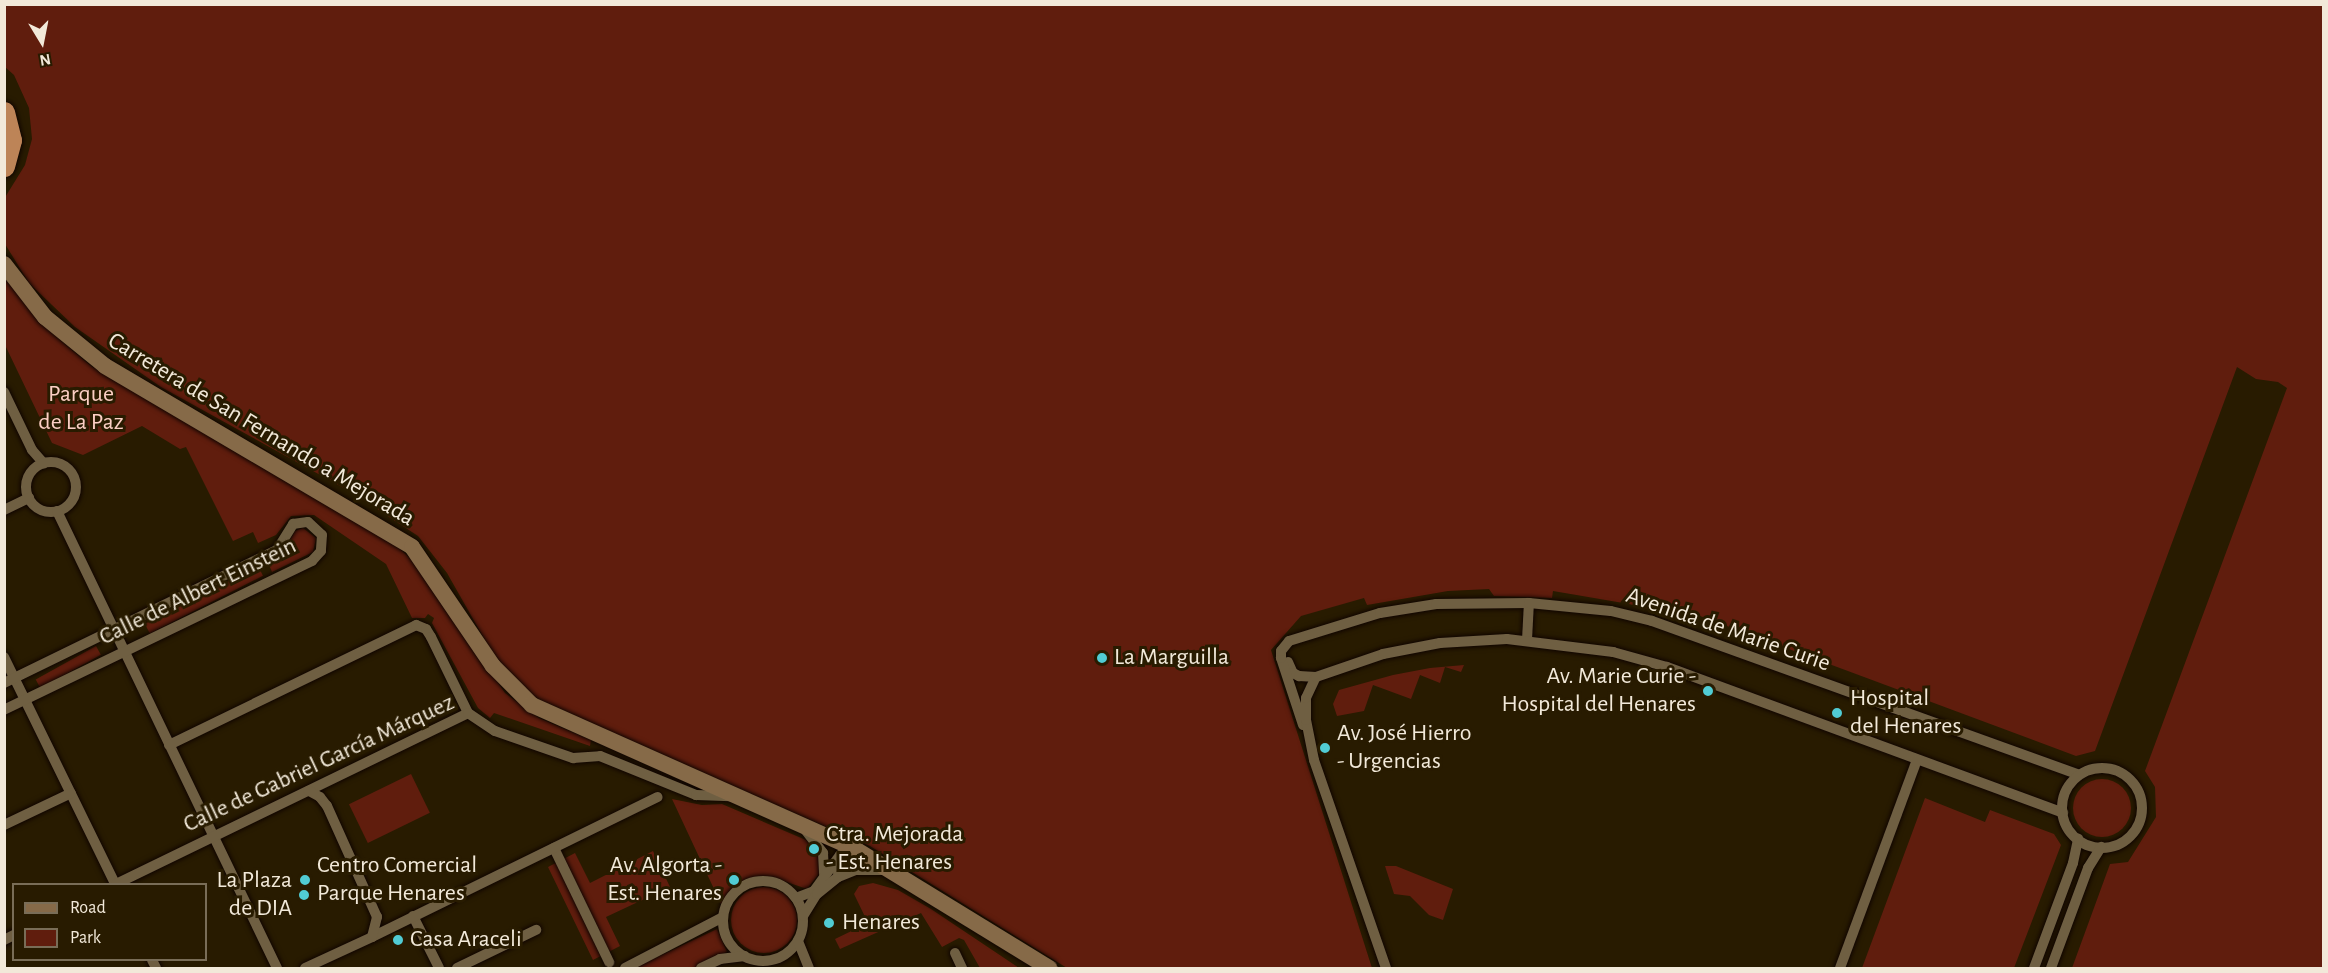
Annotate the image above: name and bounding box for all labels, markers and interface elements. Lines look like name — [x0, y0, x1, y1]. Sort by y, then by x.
north arrow — [12, 12, 72, 72]
text: N — [38, 51, 52, 69]
street label: Carretera de San Fernando a Mejorada — [102, 327, 420, 533]
park label: Parque de La Paz — [38, 381, 124, 437]
street label: Calle de Albert Einstein — [95, 532, 301, 652]
street label: Avenida de Marie Curie — [1622, 581, 1834, 679]
place label: La Marguilla — [1114, 644, 1229, 672]
marker: La Marguilla — [1095, 651, 1109, 665]
place label: Av. Marie Curie - Hospital del Henares — [1501, 663, 1696, 719]
marker: Av. Marie Curie - Hospital del Henares — [1701, 684, 1715, 698]
place label: Hospital del Henares — [1850, 685, 1961, 741]
street label: Calle de Gabriel García Márquez — [179, 689, 459, 839]
marker: Hospital del Henares — [1828, 704, 1846, 722]
place label: Av. José Hierro - Urgencias — [1337, 720, 1472, 776]
marker: Av. José Hierro - Urgencias — [1318, 741, 1332, 755]
place label: Ctra. Mejorada - Est. Henares — [826, 821, 963, 877]
marker: Ctra. Mejorada - Est. Henares — [807, 842, 821, 856]
place label: Centro Comercial Parque Henares — [317, 852, 477, 908]
place label: Av. Algorta - Est. Henares — [607, 852, 722, 908]
place label: La Plaza de DIA — [216, 867, 292, 923]
marker: Centro Comercial Parque Henares — [298, 873, 312, 887]
marker: Av. Algorta - Est. Henares — [727, 873, 741, 887]
legend — [12, 883, 207, 961]
marker: La Plaza de DIA — [297, 888, 311, 902]
text: Road — [70, 899, 106, 917]
place label: Henares — [842, 909, 920, 937]
marker: Henares — [820, 914, 838, 932]
place label: Casa Araceli — [410, 926, 522, 954]
text: Park — [70, 929, 101, 947]
marker: Casa Araceli — [391, 933, 405, 947]

